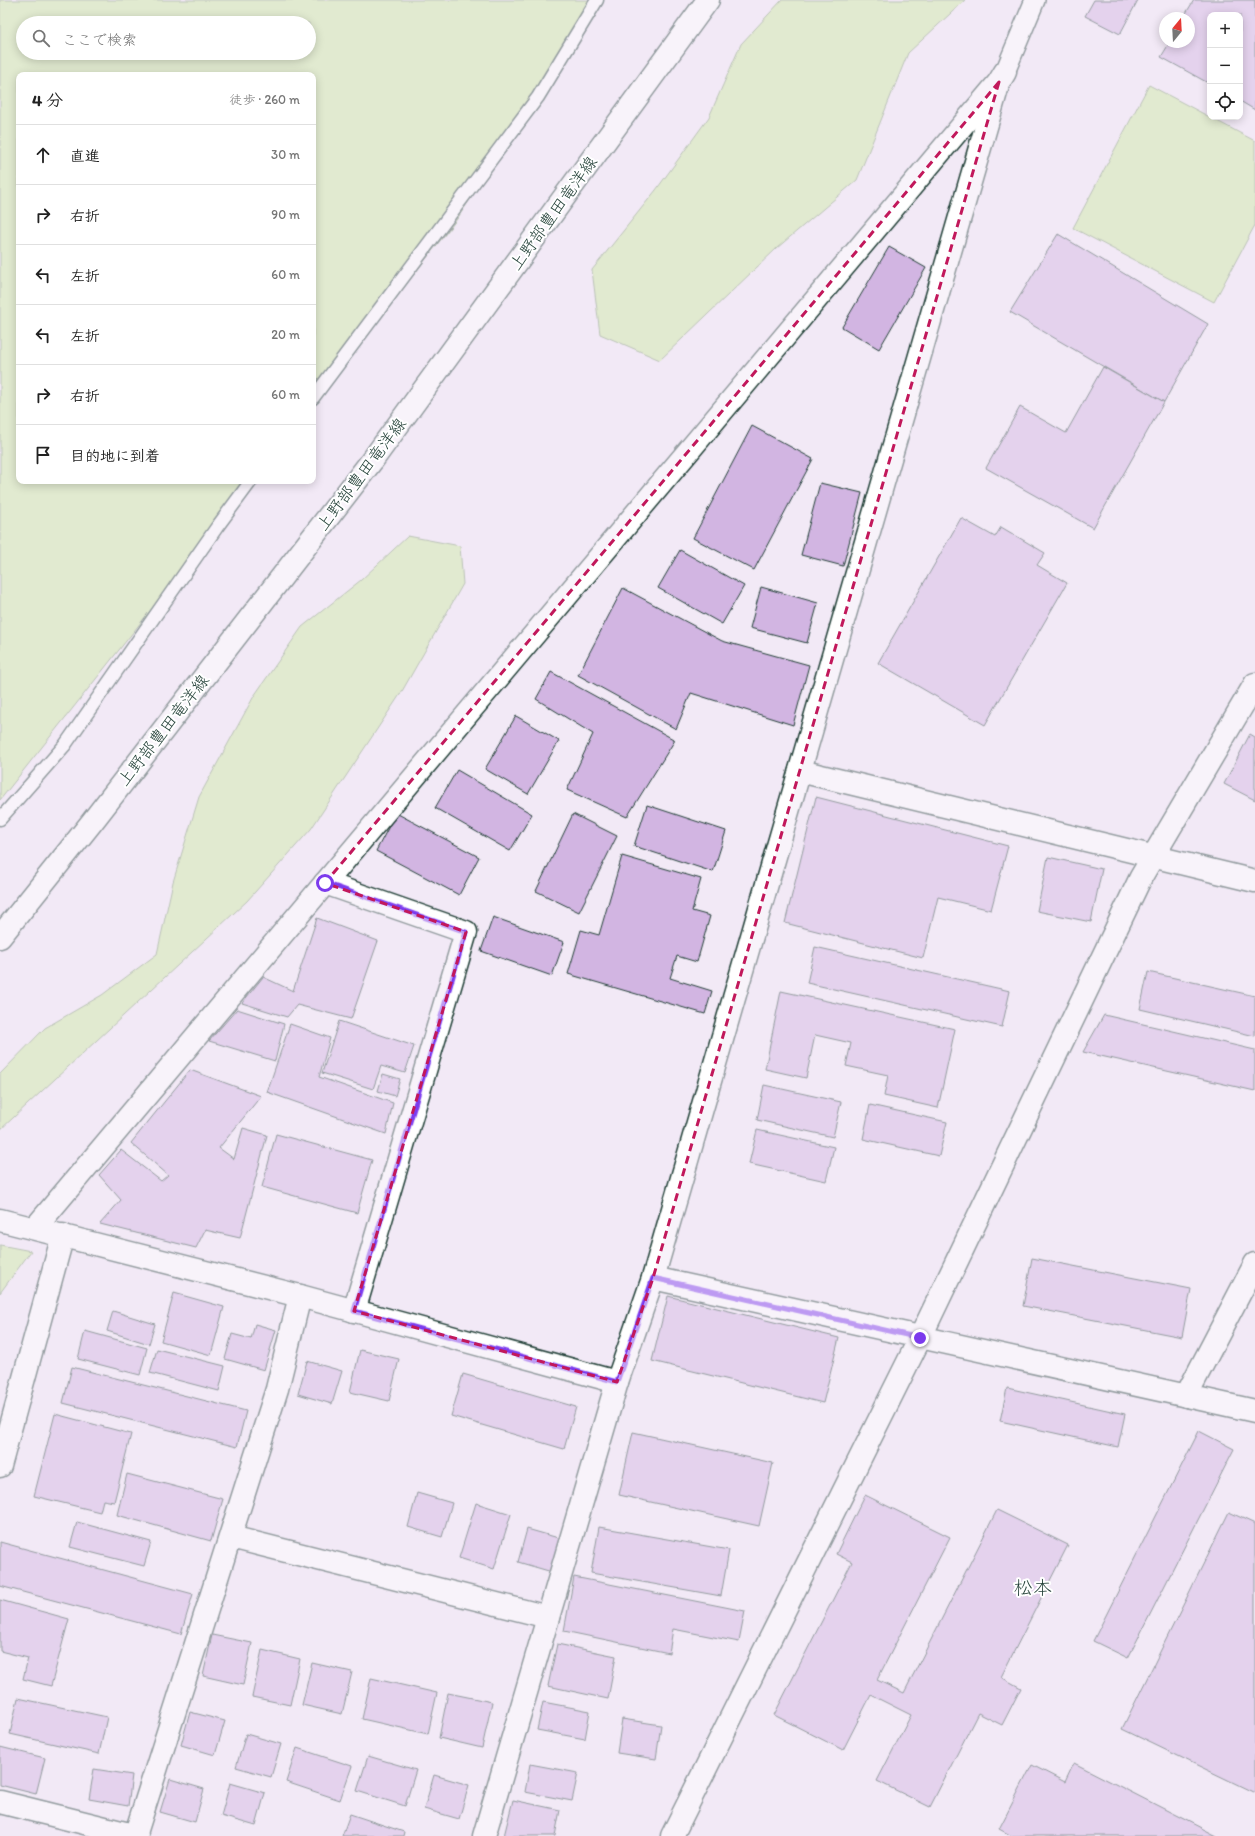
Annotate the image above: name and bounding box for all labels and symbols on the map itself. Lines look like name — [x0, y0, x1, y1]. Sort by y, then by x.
north arrow — [1159, 12, 1195, 48]
street label: 上野部豊田竜洋線 — [505, 152, 601, 274]
street label: 上野部豊田竜洋線 — [312, 414, 410, 534]
street label: 上野部豊田竜洋線 — [113, 670, 213, 790]
route start — [316, 874, 334, 892]
route end — [911, 1329, 929, 1347]
district label: 松本 — [1014, 1576, 1052, 1599]

